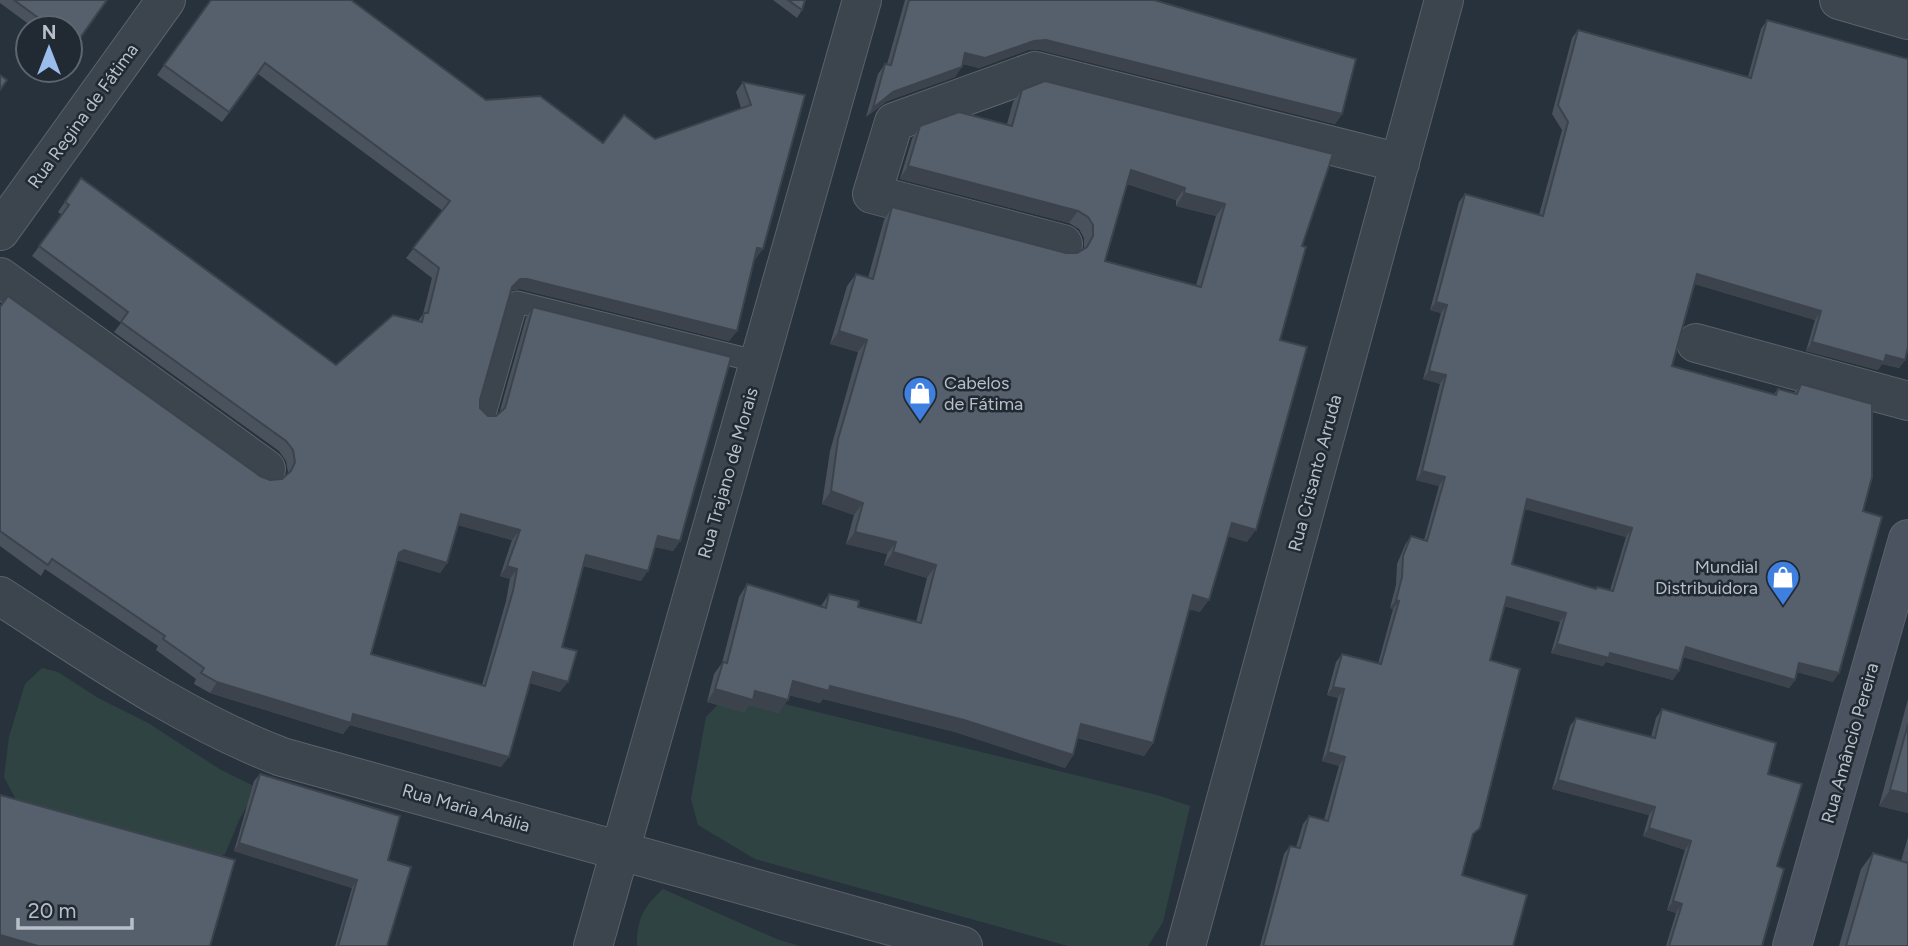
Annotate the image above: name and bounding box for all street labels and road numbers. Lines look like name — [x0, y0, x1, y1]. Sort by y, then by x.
street label: Rua Regina de Fátima — [23, 39, 143, 193]
street label: Rua Trajano de Morais — [693, 385, 763, 561]
street label: Rua Crisanto Arruda — [1283, 392, 1347, 554]
street label: Rua Amâncio Pereira — [1817, 660, 1883, 826]
street label: Rua Maria Anália — [400, 779, 532, 837]

